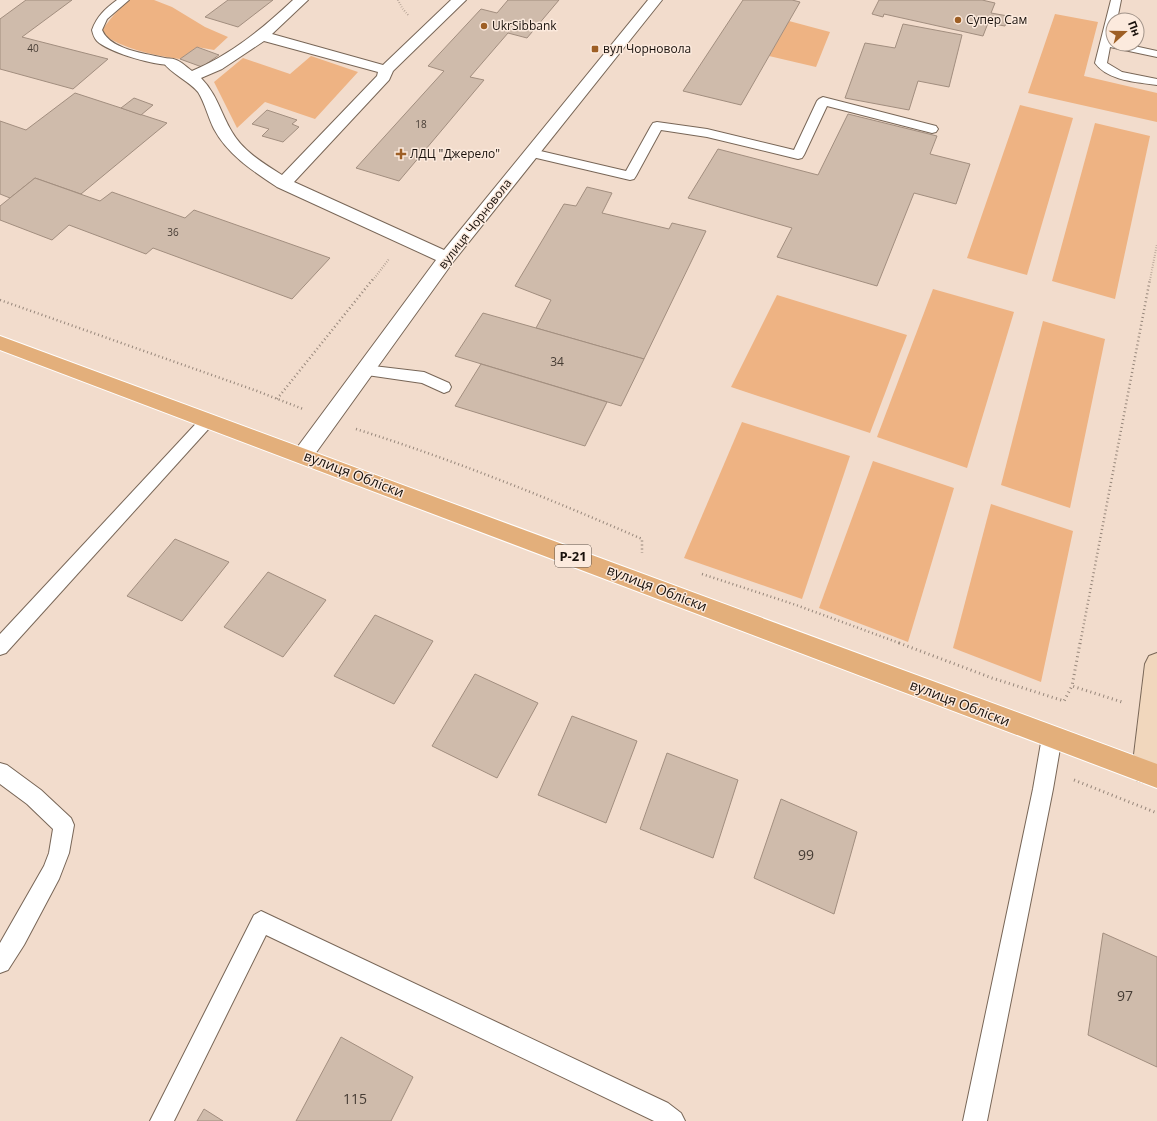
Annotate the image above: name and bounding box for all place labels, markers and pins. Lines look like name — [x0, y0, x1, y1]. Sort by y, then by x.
place label: Супер Сам — [966, 11, 1027, 28]
marker: Супер Сам — [953, 15, 963, 25]
place label: UkrSibbank — [492, 17, 557, 34]
marker: UkrSibbank — [479, 21, 489, 31]
place label: вул Чорновола — [603, 40, 691, 57]
marker: вул Чорновола — [590, 44, 600, 54]
place label: ЛДЦ "Джерело" — [410, 145, 500, 162]
marker: ЛДЦ "Джерело" — [395, 148, 407, 160]

